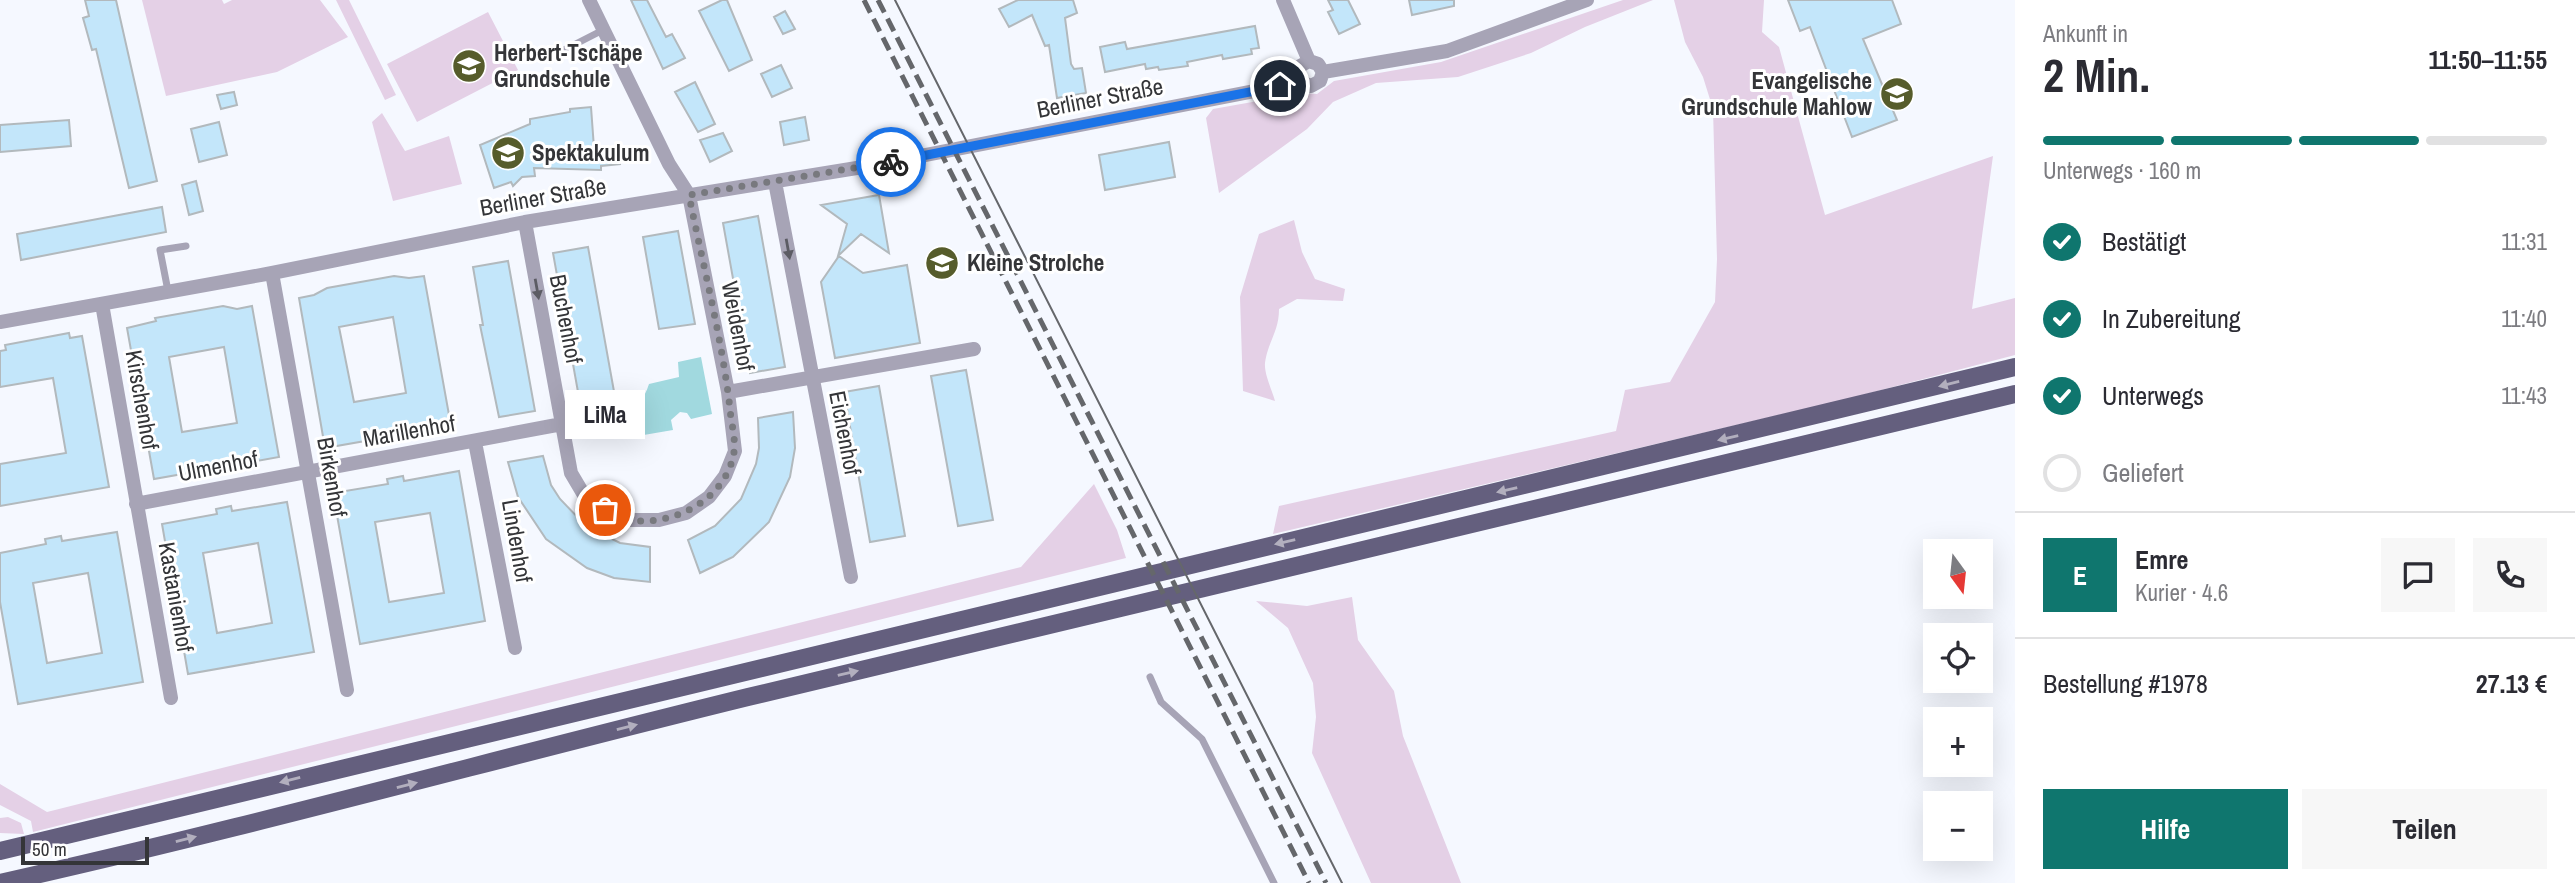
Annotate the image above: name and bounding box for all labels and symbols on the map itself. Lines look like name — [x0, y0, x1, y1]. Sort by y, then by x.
place label: Herbert-Tschäpe Grundschule — [494, 37, 643, 94]
school or university icon: Herbert-Tschäpe Grundschule — [450, 47, 488, 85]
pin — [1250, 56, 1310, 116]
place label: Evangelische Grundschule Mahlow — [1681, 65, 1872, 122]
street label: Berliner Straße — [1034, 70, 1166, 125]
school or university icon: Evangelische Grundschule Mahlow — [1878, 75, 1916, 113]
courier — [856, 127, 926, 197]
school or university icon: Spektakulum — [489, 134, 527, 172]
place label: Spektakulum — [532, 137, 649, 168]
street label: Berliner Straße — [477, 170, 609, 223]
one-way arrow — [783, 238, 794, 260]
school or university icon: Kleine Strolche — [923, 244, 961, 282]
place label: Kleine Strolche — [967, 247, 1104, 278]
street label: Buchenhof — [543, 272, 590, 367]
one-way arrow — [532, 278, 543, 300]
street label: Weidenhof — [715, 278, 763, 374]
street label: Kirschenhof — [118, 348, 167, 453]
one-way arrow — [1938, 379, 1960, 390]
street label: Eichenhof — [822, 388, 869, 478]
callout: LiMa — [565, 391, 645, 440]
street label: Marillenhof — [360, 407, 458, 454]
one-way arrow — [1717, 433, 1739, 444]
street label: Birkenhof — [310, 434, 355, 520]
street label: Ulmenhof — [175, 442, 261, 488]
pin — [575, 480, 635, 540]
one-way arrow — [1496, 485, 1518, 496]
street label: Lindenhof — [495, 497, 540, 586]
one-way arrow — [1274, 537, 1296, 548]
street label: Kastanienhof — [152, 539, 202, 655]
north arrow — [1923, 539, 1993, 609]
one-way arrow — [837, 667, 859, 678]
one-way arrow — [616, 721, 638, 732]
one-way arrow — [279, 775, 301, 786]
one-way arrow — [396, 779, 418, 790]
one-way arrow — [175, 833, 197, 844]
scale bar — [21, 834, 149, 866]

